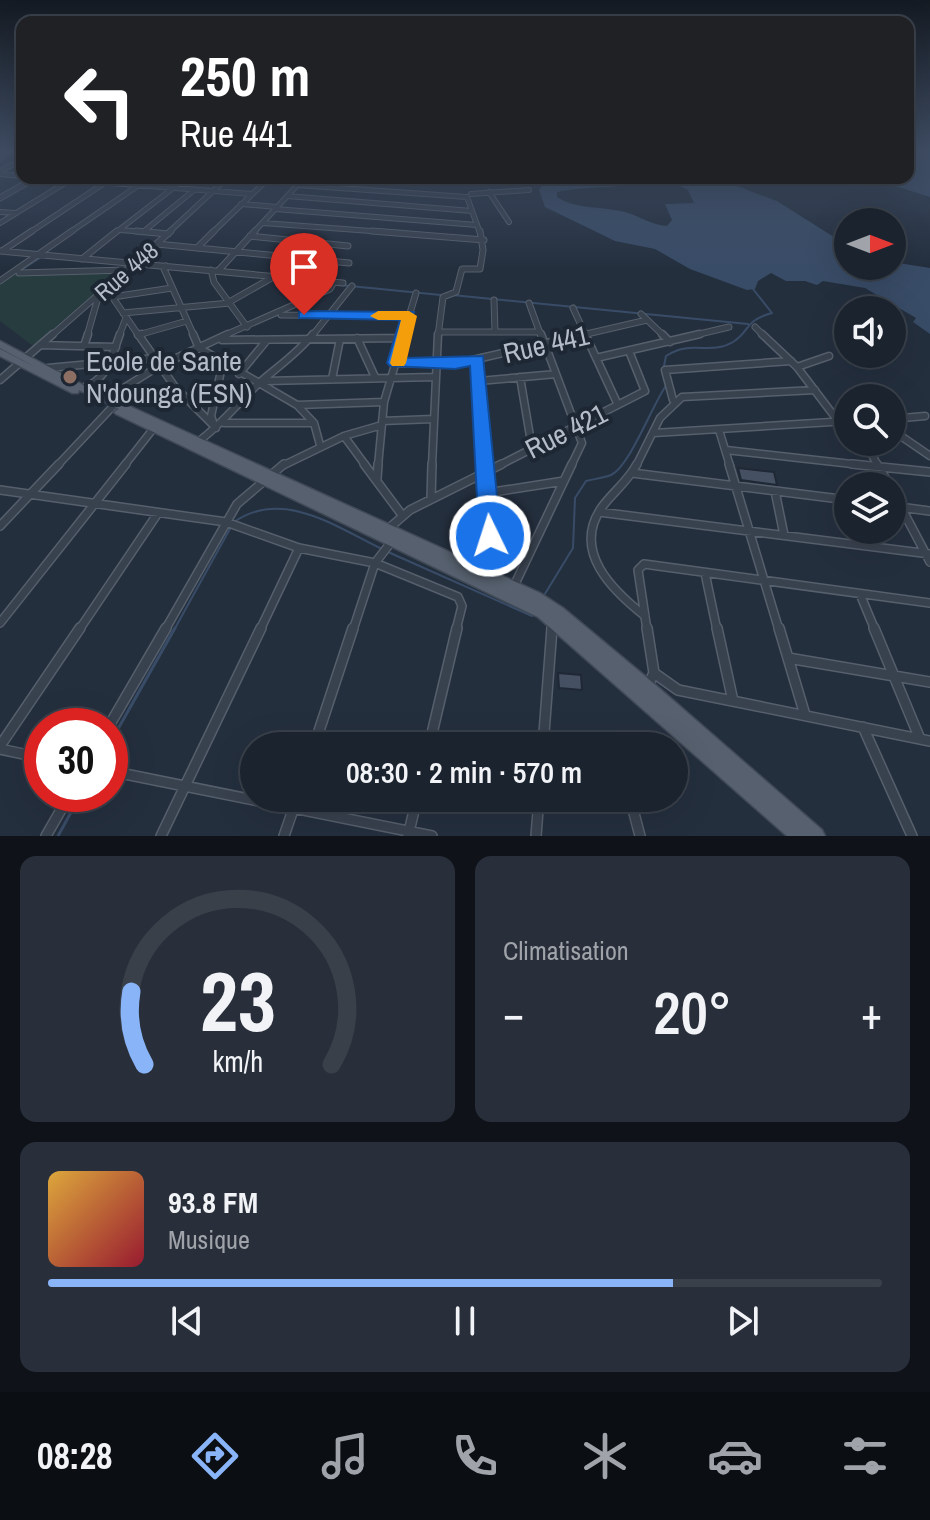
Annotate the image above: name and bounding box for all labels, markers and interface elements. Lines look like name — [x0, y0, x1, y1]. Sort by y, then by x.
text: 250 m — [180, 38, 310, 113]
icon: left — [48, 48, 152, 152]
text: Rue 441 — [180, 110, 292, 158]
north arrow — [834, 208, 906, 280]
map controls — [834, 208, 906, 544]
pin — [270, 233, 338, 315]
street label: Rue 448 — [87, 235, 165, 307]
icon: arrive — [282, 245, 326, 289]
button: sound — [834, 296, 906, 368]
street label: Rue 441 — [499, 316, 593, 372]
place label: Ecole de Sante N'dounga (ESN) — [86, 342, 252, 412]
marker: Ecole de Sante N'dounga (ESN) — [61, 368, 79, 386]
button: search — [834, 384, 906, 456]
street label: Rue 421 — [519, 394, 613, 468]
button: layers — [834, 472, 906, 544]
position arrow — [448, 494, 532, 578]
speed limit sign: 30 — [24, 708, 128, 812]
text: 08:30 · 2 min · 570 m — [346, 752, 582, 792]
text: Climatisation — [503, 933, 629, 968]
text: 23 — [200, 945, 275, 1057]
text: 20° — [653, 972, 732, 1053]
text: − — [503, 983, 524, 1043]
text: + — [861, 983, 882, 1043]
text: km/h — [212, 1042, 263, 1081]
text: 93.8 FM — [168, 1182, 258, 1222]
text: Musique — [168, 1222, 250, 1257]
icon: previous — [165, 1299, 209, 1343]
icon: pause — [443, 1299, 487, 1343]
icon: next — [721, 1299, 765, 1343]
icon: directions — [187, 1428, 243, 1484]
icon: music — [317, 1428, 373, 1484]
icon: phone — [447, 1428, 503, 1484]
icon: climate — [577, 1428, 633, 1484]
icon: car — [707, 1428, 763, 1484]
icon: filters — [837, 1428, 893, 1484]
text: 08:28 — [37, 1432, 113, 1480]

